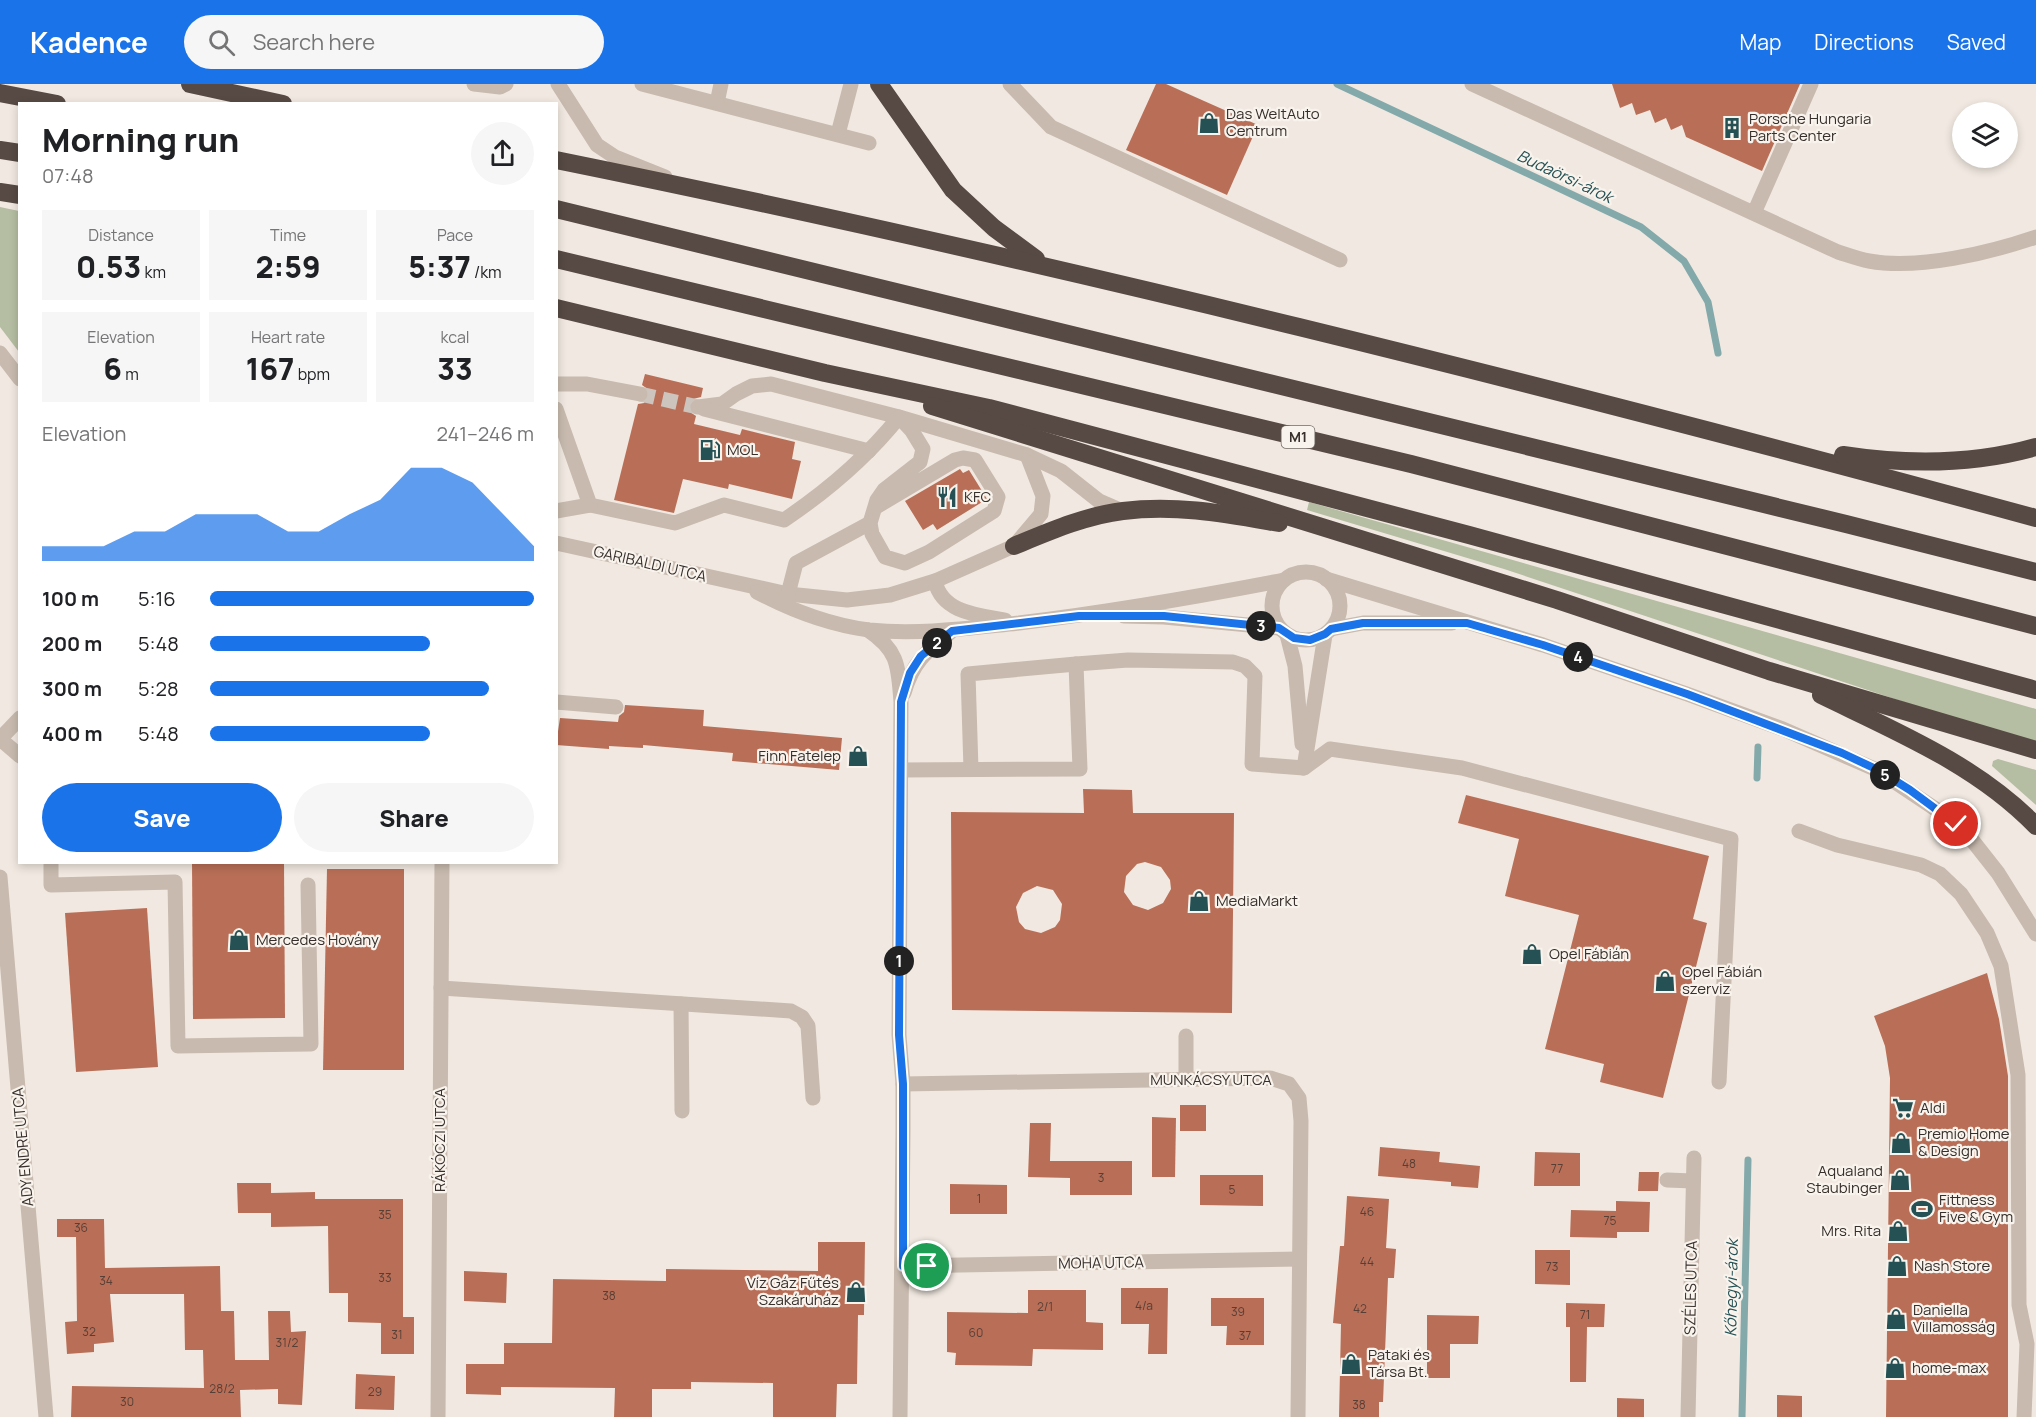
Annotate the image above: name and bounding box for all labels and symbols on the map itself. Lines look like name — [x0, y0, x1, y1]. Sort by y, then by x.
place label: Das WeltAuto Centrum — [1226, 103, 1320, 141]
place label: Porsche Hungaria Parts Center — [1749, 108, 1871, 146]
shop icon: Das WeltAuto Centrum — [1197, 111, 1221, 135]
building icon: Porsche Hungaria Parts Center — [1720, 116, 1744, 140]
water label: Budaörsi-árok — [1514, 144, 1618, 209]
road number: M1 — [1282, 426, 1314, 448]
fuel station icon: MOL — [698, 438, 722, 462]
place label: MOL — [727, 439, 758, 460]
restaurant icon: KFC — [935, 485, 959, 509]
place label: KFC — [964, 486, 991, 507]
street label: GARIBALDI UTCA — [592, 540, 709, 587]
pin: 3 — [1246, 611, 1276, 641]
pin: 2 — [922, 628, 952, 658]
pin: 4 — [1563, 642, 1593, 672]
shop icon: Finn Fatelep — [846, 744, 870, 768]
place label: Finn Fatelep — [758, 745, 841, 766]
pin: 5 — [1870, 760, 1900, 790]
pin — [1930, 798, 1981, 849]
shop icon: MediaMarkt — [1187, 889, 1211, 913]
place label: MediaMarkt — [1216, 890, 1298, 911]
shop icon: Mercedes Hovány — [227, 928, 251, 952]
place label: Mercedes Hovány — [256, 929, 379, 950]
shop icon: Opel Fábián — [1520, 942, 1544, 966]
place label: Opel Fábián — [1549, 943, 1629, 964]
pin: 1 — [884, 946, 914, 976]
place label: Opel Fábián szerviz — [1682, 961, 1762, 999]
shop icon: Opel Fábián szerviz — [1653, 969, 1677, 993]
street label: MUNKÁCSY UTCA — [1150, 1069, 1272, 1090]
street label: ADY ENDRE UTCA — [7, 1086, 38, 1207]
street label: RÁKÓCZI UTCA — [429, 1087, 450, 1192]
supermarket icon: Aldi — [1891, 1096, 1915, 1120]
place label: Aldi — [1920, 1097, 1945, 1118]
place label: Premio Home & Design — [1918, 1123, 2010, 1161]
shop icon: Premio Home & Design — [1889, 1131, 1913, 1155]
house number: 48 — [1402, 1155, 1416, 1172]
house number: 77 — [1551, 1160, 1563, 1177]
place label: Aqualand Staubinger — [1806, 1160, 1884, 1198]
shop icon: Aqualand Staubinger — [1888, 1168, 1912, 1192]
house number: 3 — [1098, 1169, 1104, 1186]
house number: 5 — [1229, 1181, 1236, 1198]
place label: Fittness Five & Gym — [1939, 1189, 2013, 1227]
house number: 1 — [977, 1190, 981, 1207]
sports icon: Fittness Five & Gym — [1910, 1197, 1934, 1221]
house number: 46 — [1360, 1203, 1374, 1220]
house number: 35 — [378, 1206, 392, 1223]
house number: 75 — [1604, 1212, 1617, 1229]
house number: 36 — [74, 1219, 88, 1236]
shop icon: Mrs. Rita — [1886, 1219, 1910, 1243]
place label: Mrs. Rita — [1821, 1220, 1881, 1241]
water label: Kőhegyi-árok — [1719, 1237, 1743, 1337]
pin — [901, 1240, 952, 1291]
street label: SZÉLES UTCA — [1679, 1240, 1702, 1335]
street label: MOHA UTCA — [1058, 1251, 1144, 1274]
house number: 44 — [1360, 1253, 1374, 1270]
shop icon: Nash Store — [1885, 1254, 1909, 1278]
place label: Nash Store — [1914, 1255, 1990, 1276]
house number: 73 — [1546, 1258, 1558, 1275]
house number: 33 — [378, 1269, 392, 1286]
house number: 34 — [99, 1272, 113, 1289]
place label: Víz Gáz Fűtés Szakáruház — [747, 1272, 839, 1310]
shop icon: Víz Gáz Fűtés Szakáruház — [844, 1280, 868, 1304]
house number: 38 — [602, 1287, 616, 1304]
house number: 4/a — [1135, 1297, 1153, 1314]
house number: 2/1 — [1037, 1298, 1053, 1315]
place label: Daniella Villamosság — [1913, 1299, 1995, 1337]
house number: 42 — [1353, 1300, 1367, 1317]
house number: 39 — [1231, 1303, 1245, 1320]
house number: 71 — [1580, 1306, 1590, 1323]
shop icon: Daniella Villamosság — [1884, 1307, 1908, 1331]
house number: 32 — [82, 1323, 96, 1340]
house number: 60 — [969, 1324, 983, 1341]
house number: 31 — [391, 1326, 403, 1343]
house number: 37 — [1239, 1327, 1251, 1344]
house number: 31/2 — [276, 1334, 299, 1351]
place label: Pataki és Társa Bt. — [1368, 1344, 1430, 1382]
shop icon: Pataki és Társa Bt. — [1339, 1352, 1363, 1376]
shop icon: home-max — [1883, 1356, 1907, 1380]
place label: home-max — [1912, 1357, 1987, 1378]
house number: 28/2 — [209, 1380, 235, 1397]
house number: 29 — [368, 1383, 382, 1400]
house number: 30 — [120, 1393, 134, 1410]
house number: 38 — [1352, 1396, 1366, 1413]

